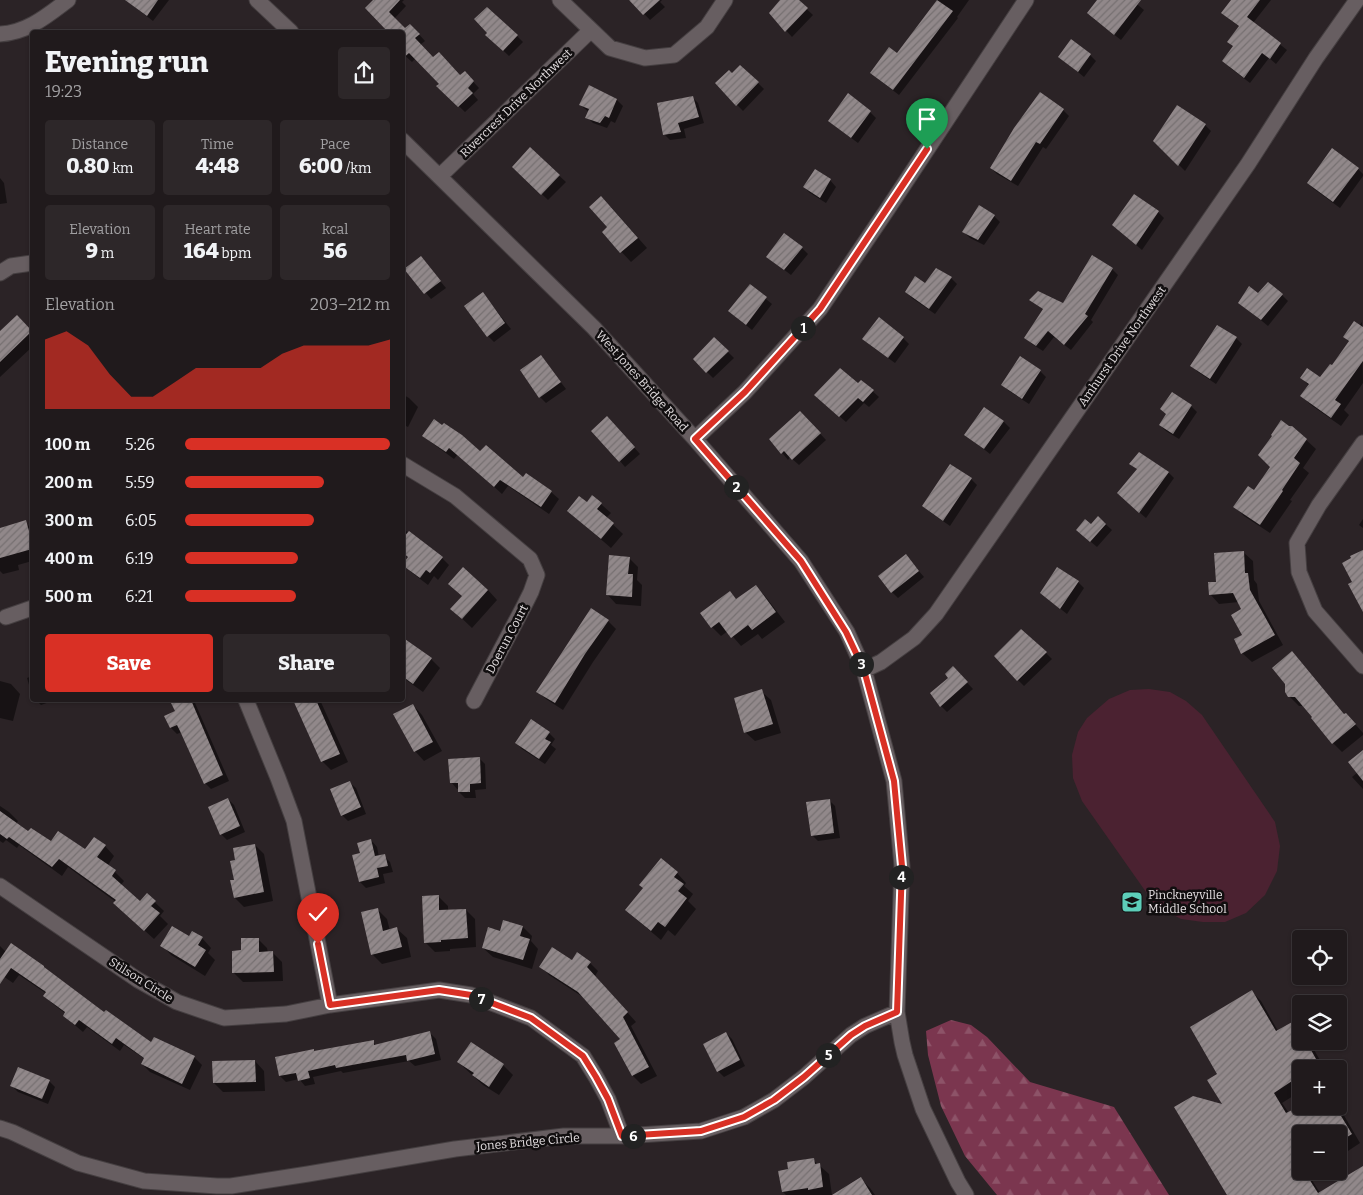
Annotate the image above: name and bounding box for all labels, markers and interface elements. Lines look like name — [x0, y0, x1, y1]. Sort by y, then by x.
text: Evening run — [45, 46, 208, 79]
street label: Rivercrest Drive Northwest — [457, 46, 575, 160]
button: share — [338, 47, 390, 99]
text: 19:23 — [45, 82, 82, 101]
pin — [906, 98, 948, 149]
icon: arrive — [913, 105, 941, 133]
text: Distance — [71, 136, 128, 153]
text: Time — [201, 136, 234, 153]
text: Pace — [320, 136, 350, 153]
text: 0.80 — [66, 153, 110, 179]
text: 4:48 — [196, 153, 239, 179]
text: 6:00 — [299, 153, 343, 179]
text: km — [110, 160, 133, 177]
text: /km — [343, 160, 371, 177]
text: Elevation — [69, 221, 130, 238]
text: Heart rate — [184, 221, 251, 238]
text: kcal — [322, 221, 348, 238]
text: 9 — [86, 238, 98, 264]
text: 164 — [184, 238, 219, 264]
text: 56 — [323, 238, 347, 264]
text: m — [98, 245, 114, 262]
text: bpm — [219, 245, 251, 262]
street label: Amhurst Drive Northwest — [1075, 283, 1169, 409]
text: Elevation — [45, 295, 115, 314]
text: 203–212 m — [310, 295, 390, 314]
pin: 1 — [790, 316, 816, 340]
text: 1 — [800, 320, 807, 337]
street label: West Jones Bridge Road — [593, 328, 691, 434]
text: 100 m — [45, 435, 90, 454]
text: 5:26 — [125, 435, 155, 454]
text: 200 m — [45, 473, 92, 492]
text: 5:59 — [125, 473, 155, 492]
pin: 2 — [724, 474, 748, 500]
text: 2 — [733, 479, 740, 496]
text: 300 m — [45, 511, 93, 530]
text: 6:05 — [125, 511, 157, 530]
text: 400 m — [45, 549, 93, 568]
text: 6:19 — [125, 549, 154, 568]
text: 500 m — [45, 587, 92, 606]
text: 6:21 — [125, 587, 153, 606]
street label: Doerun Court — [483, 602, 531, 676]
button: Save — [45, 634, 213, 692]
button: Share — [223, 634, 390, 692]
pin: 3 — [848, 652, 874, 676]
text: 3 — [857, 656, 866, 673]
pin: 4 — [888, 864, 914, 890]
text: 4 — [897, 869, 906, 886]
place label: Pinckneyville Middle School — [1148, 888, 1227, 916]
school or university icon: Pinckneyville Middle School — [1120, 890, 1144, 914]
pin — [297, 893, 339, 944]
icon: check — [304, 900, 332, 928]
map controls — [1292, 930, 1347, 1180]
button: locate — [1292, 930, 1347, 985]
street label: Stilson Circle — [106, 955, 176, 1005]
pin: 7 — [468, 986, 494, 1012]
text: 7 — [478, 991, 485, 1008]
button: layers — [1292, 995, 1347, 1050]
pin: 5 — [816, 1042, 840, 1068]
text: 5 — [825, 1047, 832, 1064]
button: + — [1292, 1060, 1347, 1115]
pin: 6 — [620, 1124, 646, 1148]
button: − — [1292, 1125, 1347, 1180]
text: 6 — [629, 1128, 638, 1145]
street label: Jones Bridge Circle — [475, 1131, 580, 1154]

